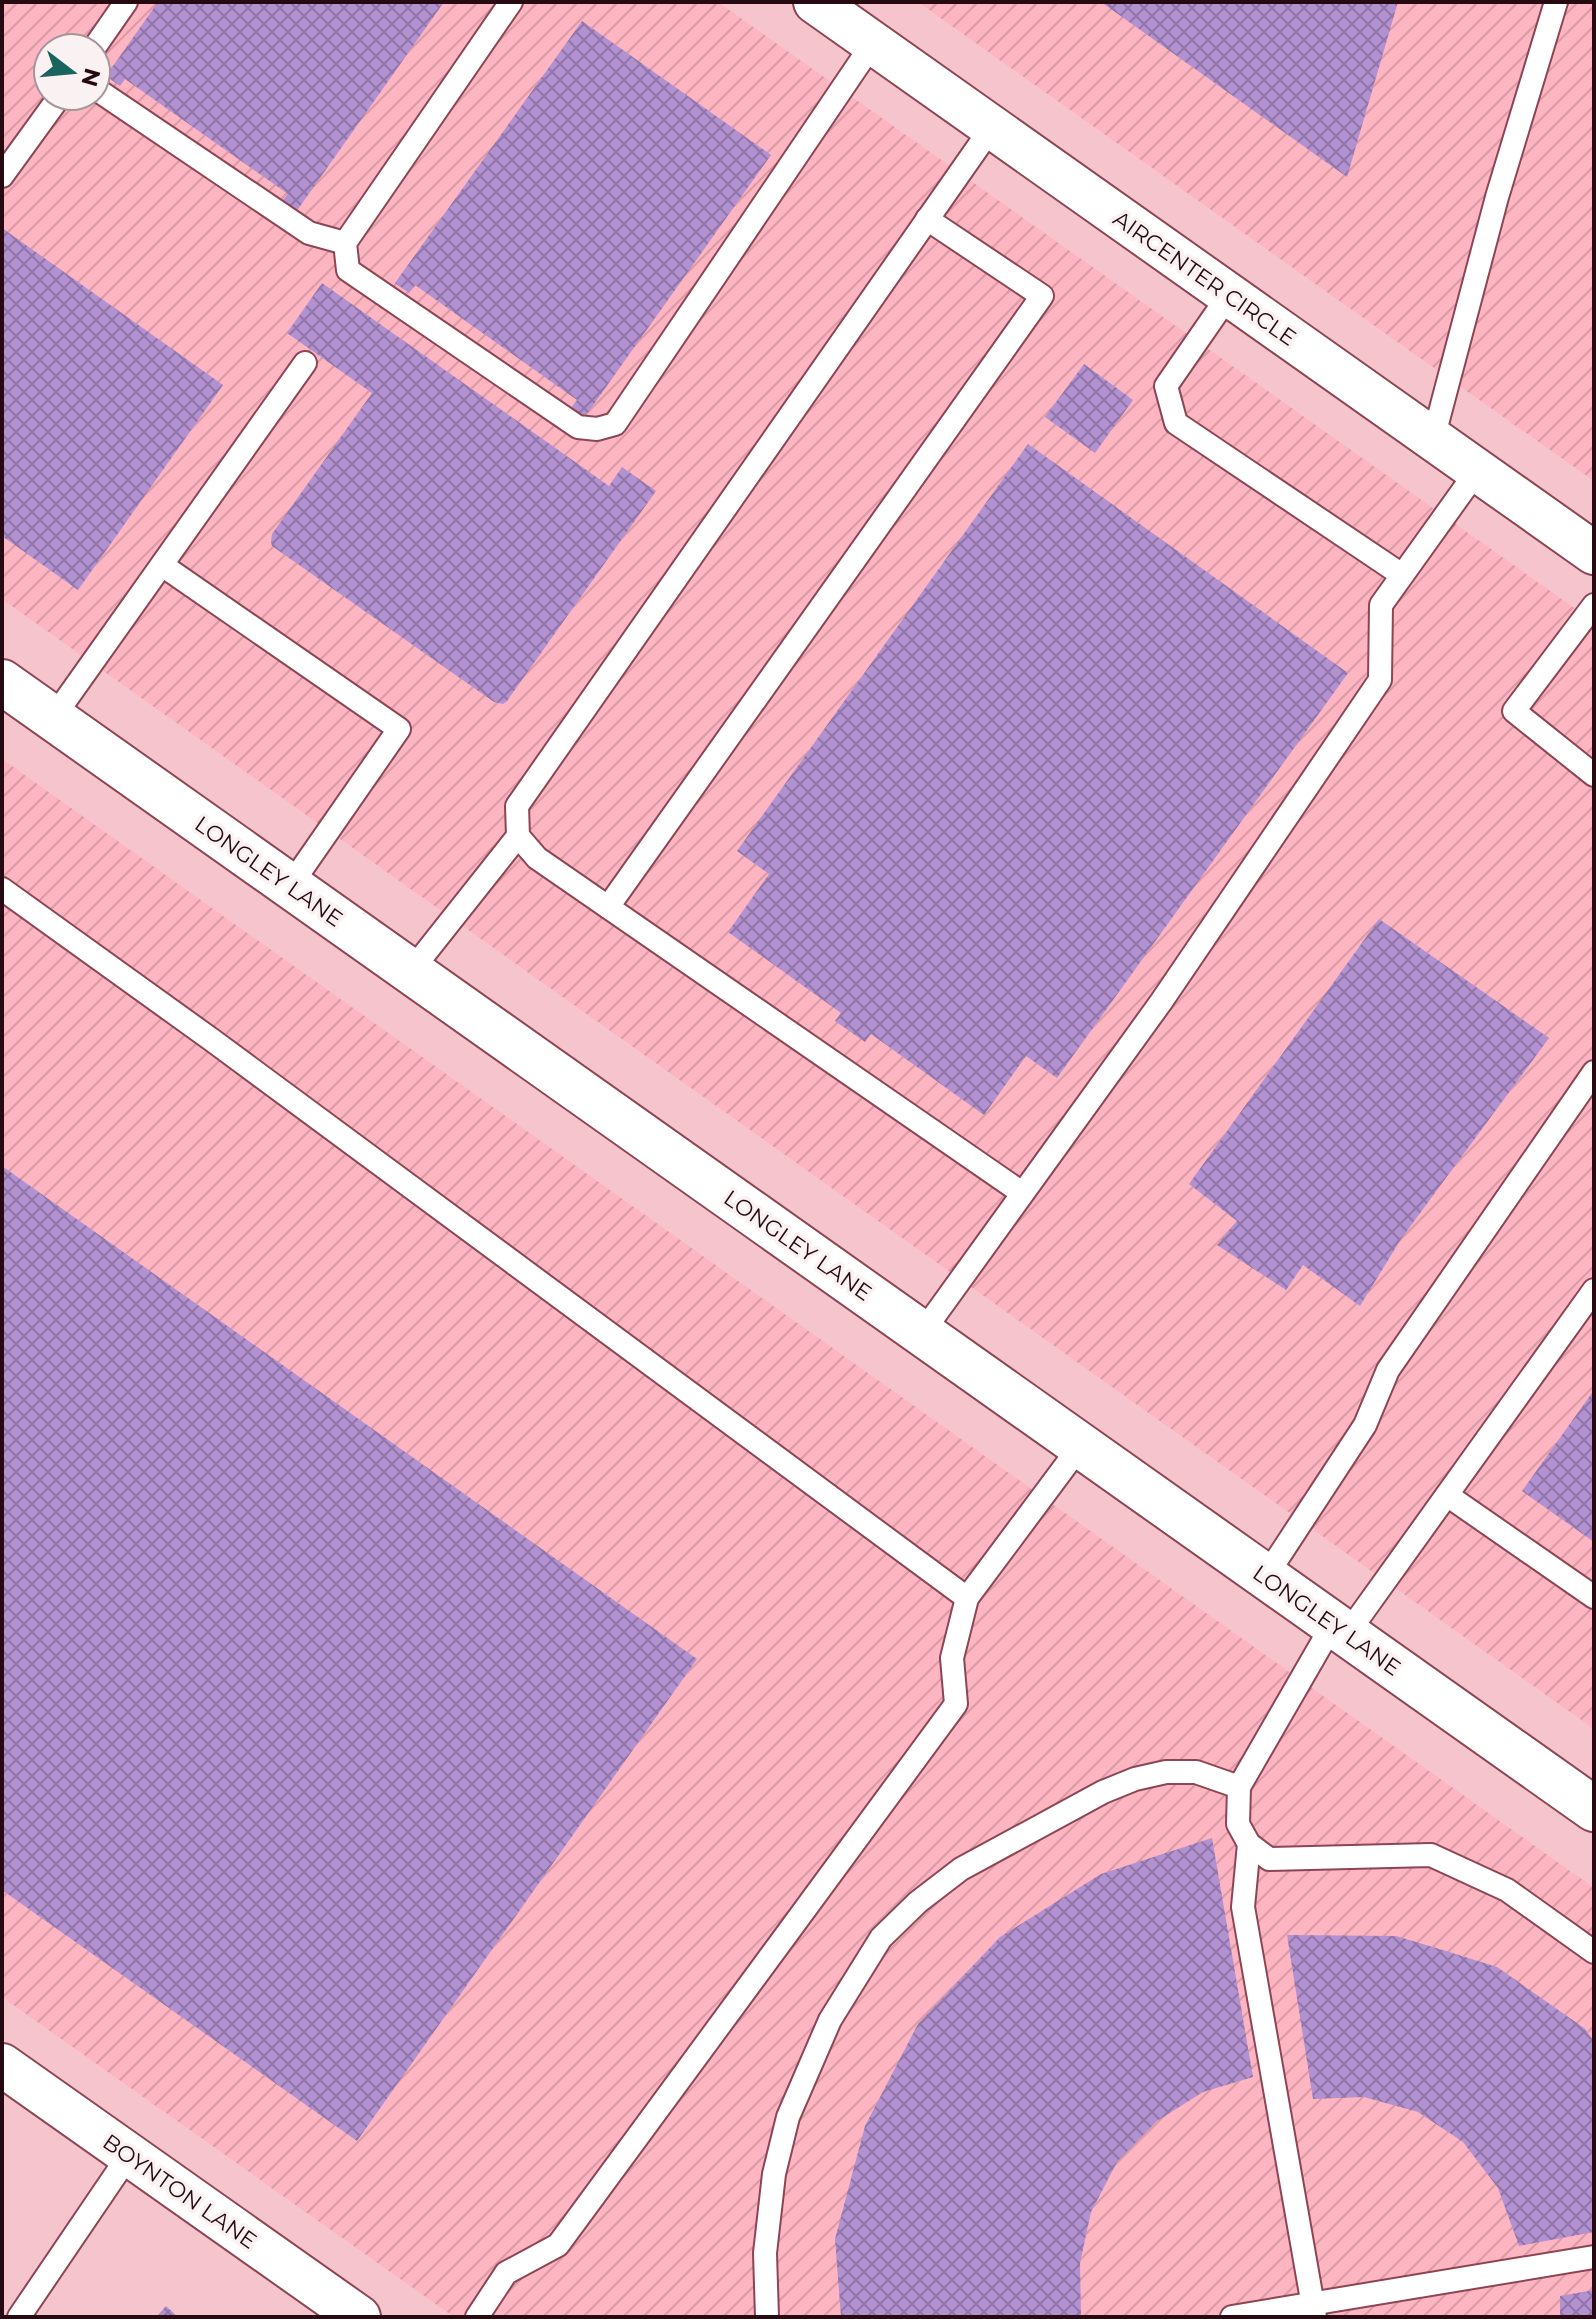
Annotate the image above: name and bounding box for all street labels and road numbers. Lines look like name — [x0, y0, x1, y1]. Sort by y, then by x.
street label: AIRCENTER CIRCLE — [1108, 205, 1301, 352]
street label: LONGLEY LANE — [189, 810, 348, 933]
street label: LONGLEY LANE — [718, 1184, 877, 1307]
street label: LONGLEY LANE — [1247, 1559, 1406, 1682]
street label: BOYNTON LANE — [98, 2128, 262, 2255]

